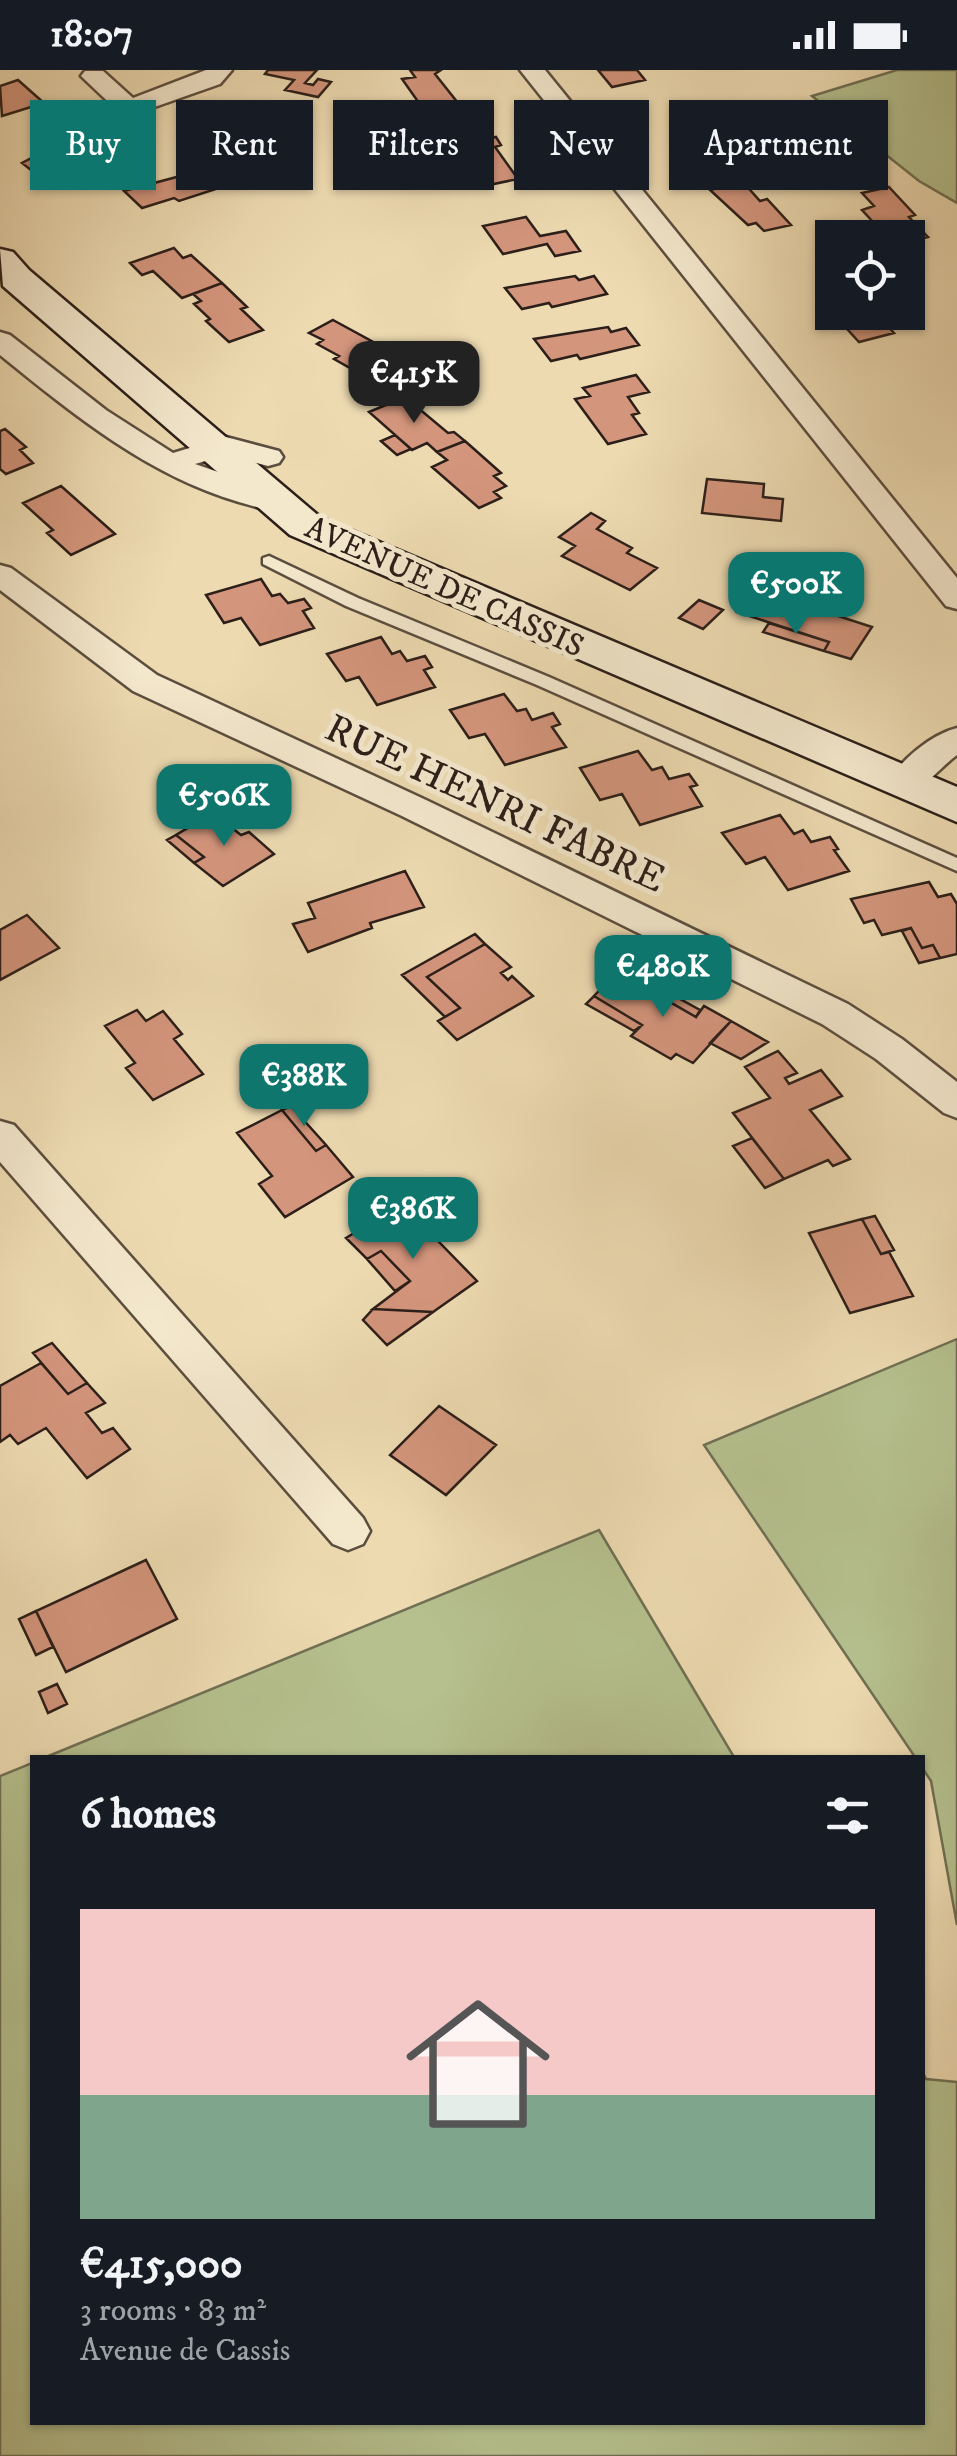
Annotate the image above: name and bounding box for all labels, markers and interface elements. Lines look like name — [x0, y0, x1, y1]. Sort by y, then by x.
text: 18:07 — [50, 11, 133, 59]
chip: Buy — [30, 100, 156, 190]
chip: Rent — [176, 100, 313, 190]
chip: Filters — [333, 100, 494, 190]
chip: New — [514, 100, 649, 190]
chip: Apartment — [669, 100, 888, 190]
map controls — [815, 220, 925, 330]
button: locate — [815, 220, 925, 330]
pin: €415K — [344, 341, 484, 426]
text: €415K — [370, 353, 458, 393]
street label: AVENUE DE CASSIS — [299, 508, 590, 667]
pin: €500K — [726, 552, 866, 637]
text: €500K — [750, 564, 842, 604]
street label: RUE HENRI FABRE — [317, 704, 673, 905]
pin: €506K — [154, 764, 294, 849]
text: €506K — [178, 776, 270, 816]
pin: €480K — [593, 935, 733, 1020]
text: €480K — [617, 947, 709, 987]
pin: €388K — [234, 1044, 374, 1129]
text: €388K — [261, 1056, 347, 1096]
pin: €386K — [343, 1177, 483, 1262]
text: €386K — [370, 1189, 456, 1229]
icon: filters — [820, 1788, 875, 1843]
text: 6 homes — [80, 1789, 216, 1841]
icon: home — [388, 1974, 568, 2154]
text: €415,000 — [80, 2239, 243, 2291]
text: 3 rooms · 83 m² — [80, 2291, 266, 2331]
text: Avenue de Cassis — [80, 2331, 290, 2371]

